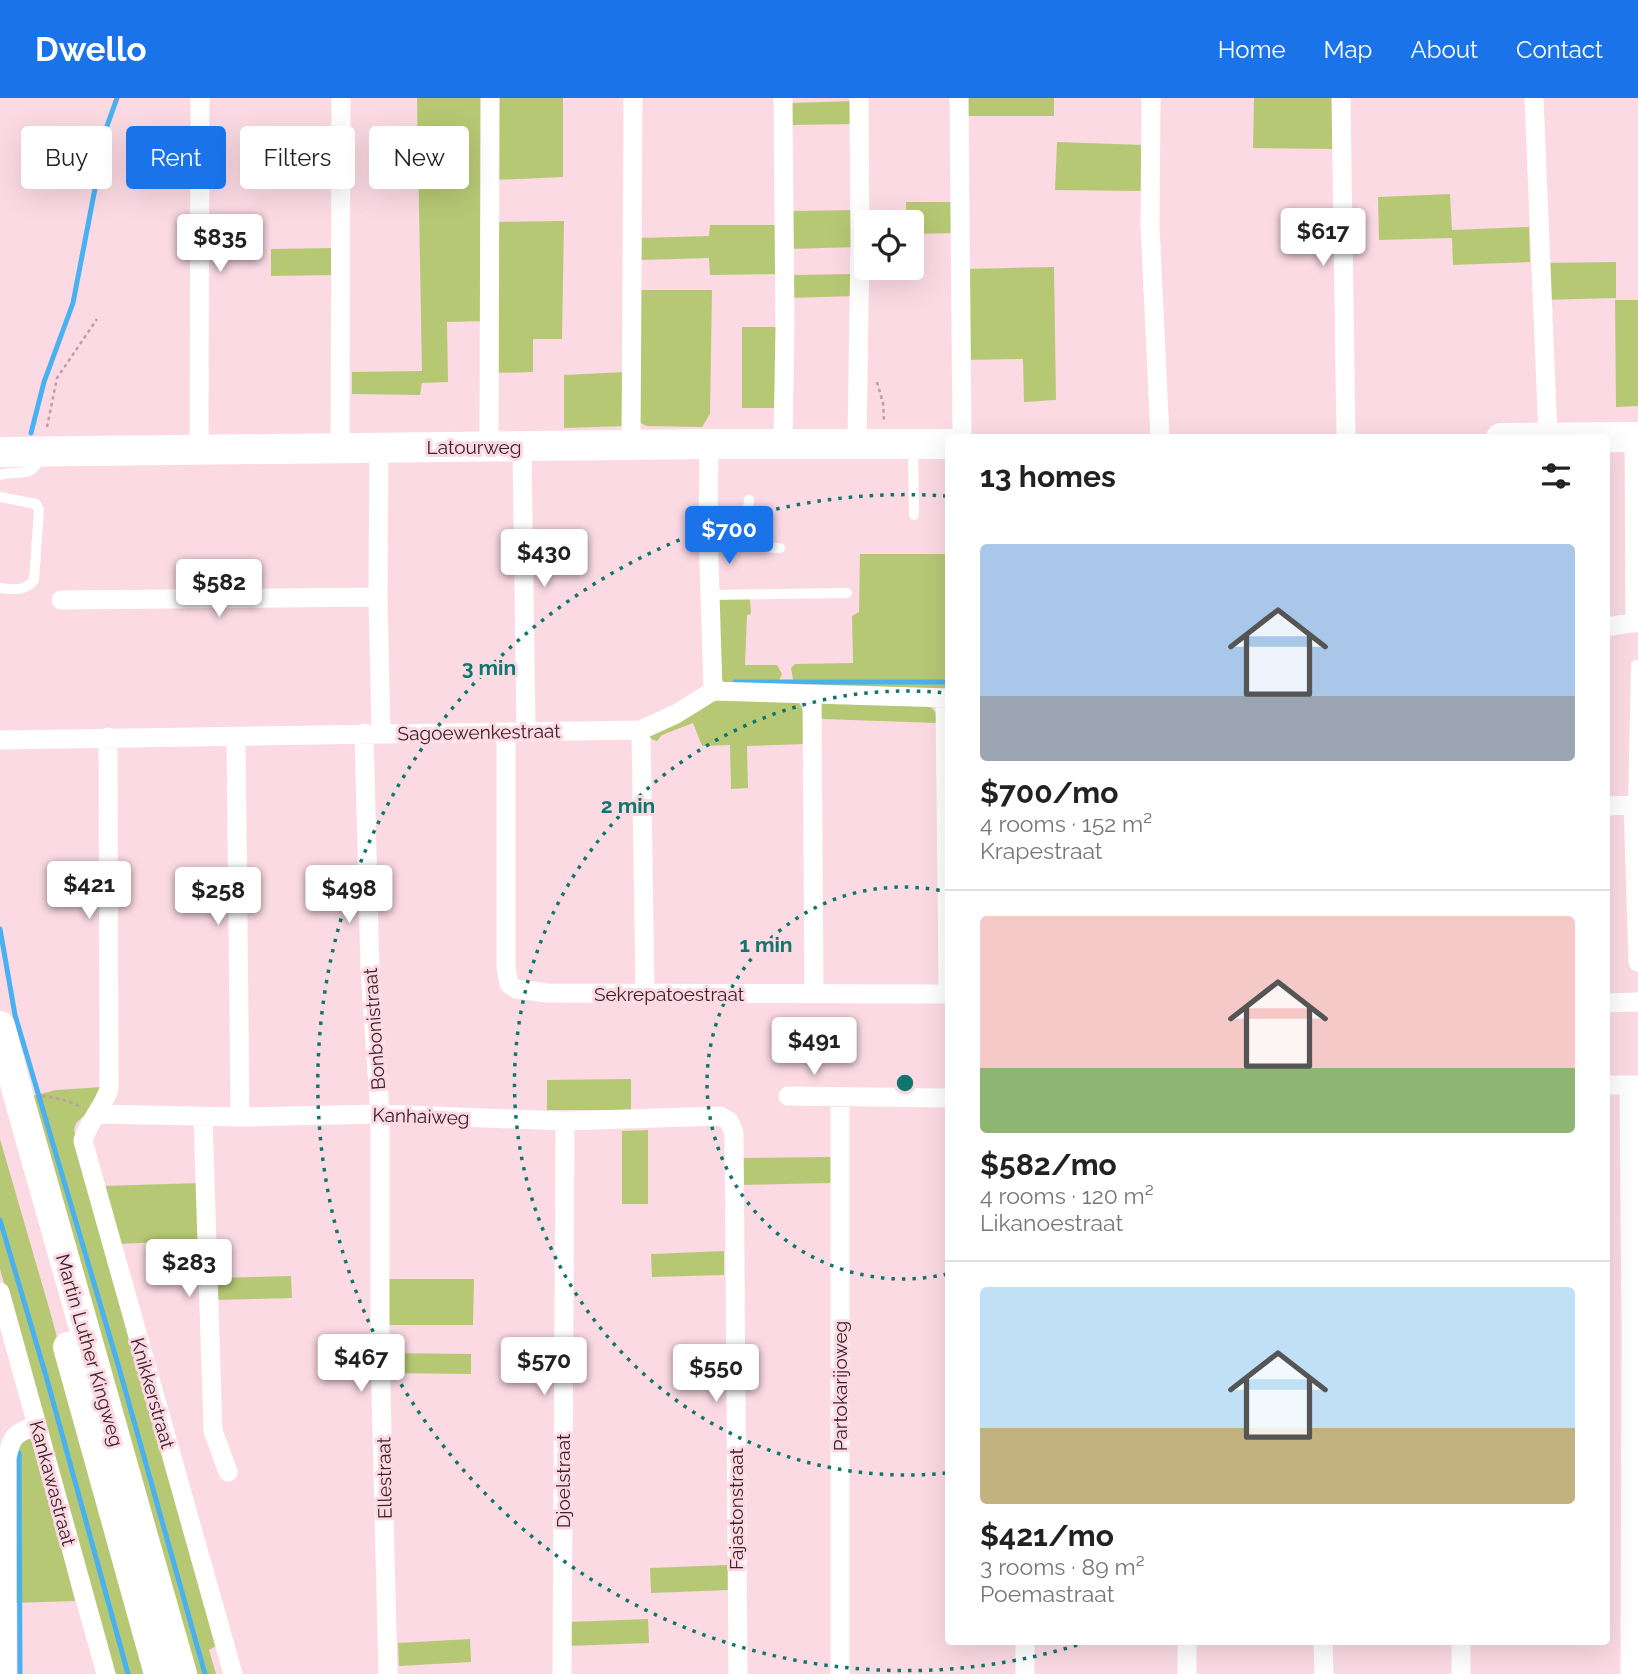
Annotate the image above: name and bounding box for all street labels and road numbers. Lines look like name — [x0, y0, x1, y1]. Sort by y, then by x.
street label: Latourweg — [427, 436, 521, 458]
street label: Sagoewenkestraat — [397, 720, 561, 744]
street label: Bonbonistraat — [359, 967, 389, 1091]
street label: Sekrepatoestraat — [594, 983, 745, 1005]
street label: Kanhaiweg — [372, 1103, 470, 1129]
street label: Martin Luther Kingweg — [52, 1251, 128, 1449]
street label: Partokarijoweg — [829, 1321, 851, 1451]
street label: Knikkerstraat — [127, 1335, 179, 1451]
street label: Kankawastraat — [26, 1418, 80, 1548]
street label: Djoelstraat — [552, 1433, 574, 1528]
street label: Ellestraat — [372, 1436, 396, 1519]
street label: Fajastonstraat — [725, 1447, 747, 1570]

